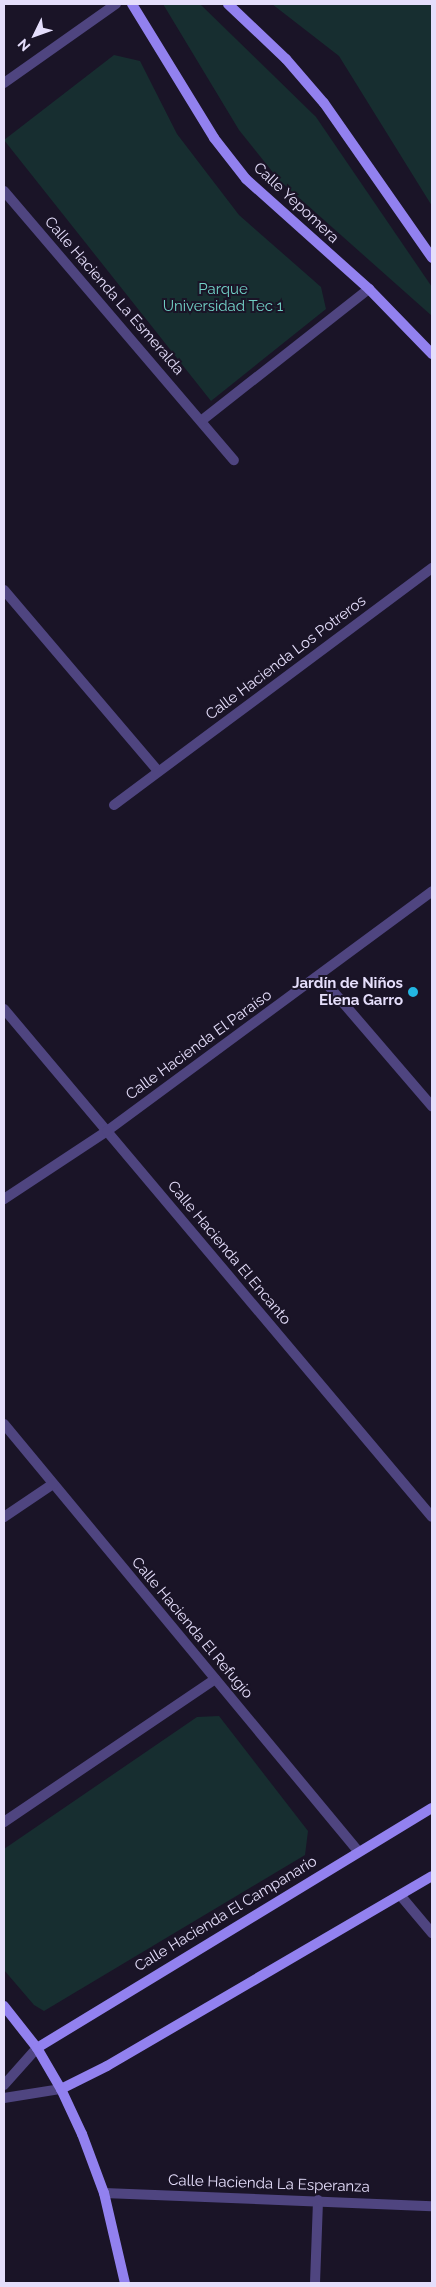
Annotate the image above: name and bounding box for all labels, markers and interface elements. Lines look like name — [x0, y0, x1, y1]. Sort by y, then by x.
north arrow — [10, 10, 60, 60]
text: N — [14, 36, 33, 54]
street label: Calle Yepomera — [249, 159, 343, 247]
street label: Calle Hacienda La Esmeralda — [40, 213, 188, 379]
park label: Parque Universidad Tec 1 — [163, 280, 283, 315]
street label: Calle Hacienda Los Potreros — [203, 592, 369, 724]
place label: Jardín de Niños Elena Garro — [292, 974, 403, 1009]
street label: Calle Hacienda El Paraíso — [122, 986, 276, 1104]
marker: Jardín de Niños Elena Garro — [407, 986, 419, 998]
street label: Calle Hacienda El Encanto — [163, 1177, 295, 1329]
street label: Calle Hacienda El Refugio — [127, 1553, 257, 1703]
street label: Calle Hacienda El Campanario — [131, 1852, 321, 1976]
street label: Calle Hacienda La Esperanza — [168, 2171, 370, 2197]

